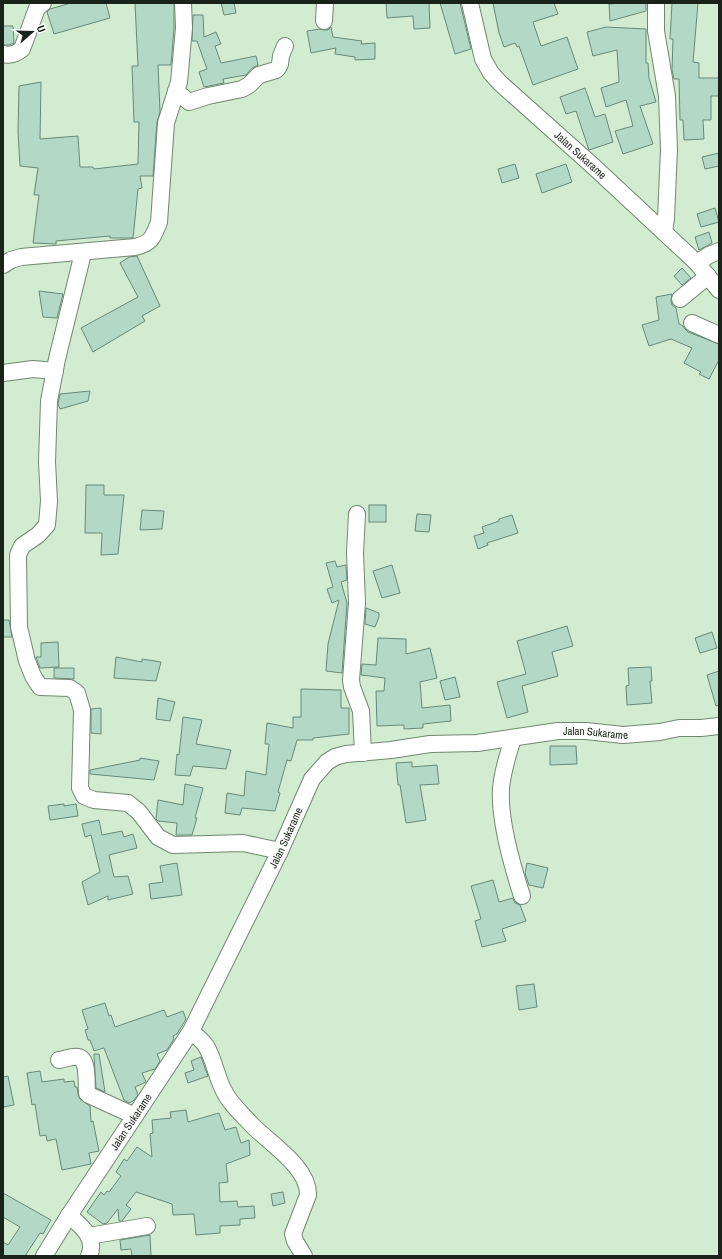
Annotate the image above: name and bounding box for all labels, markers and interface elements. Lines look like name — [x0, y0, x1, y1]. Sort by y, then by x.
north arrow — [12, 12, 52, 52]
text: U — [34, 23, 49, 34]
street label: Jalan Sukarame — [551, 128, 609, 182]
street label: Jalan Sukarame — [563, 724, 629, 742]
street label: Jalan Sukarame — [266, 805, 306, 870]
street label: Jalan Sukarame — [107, 1091, 155, 1153]

